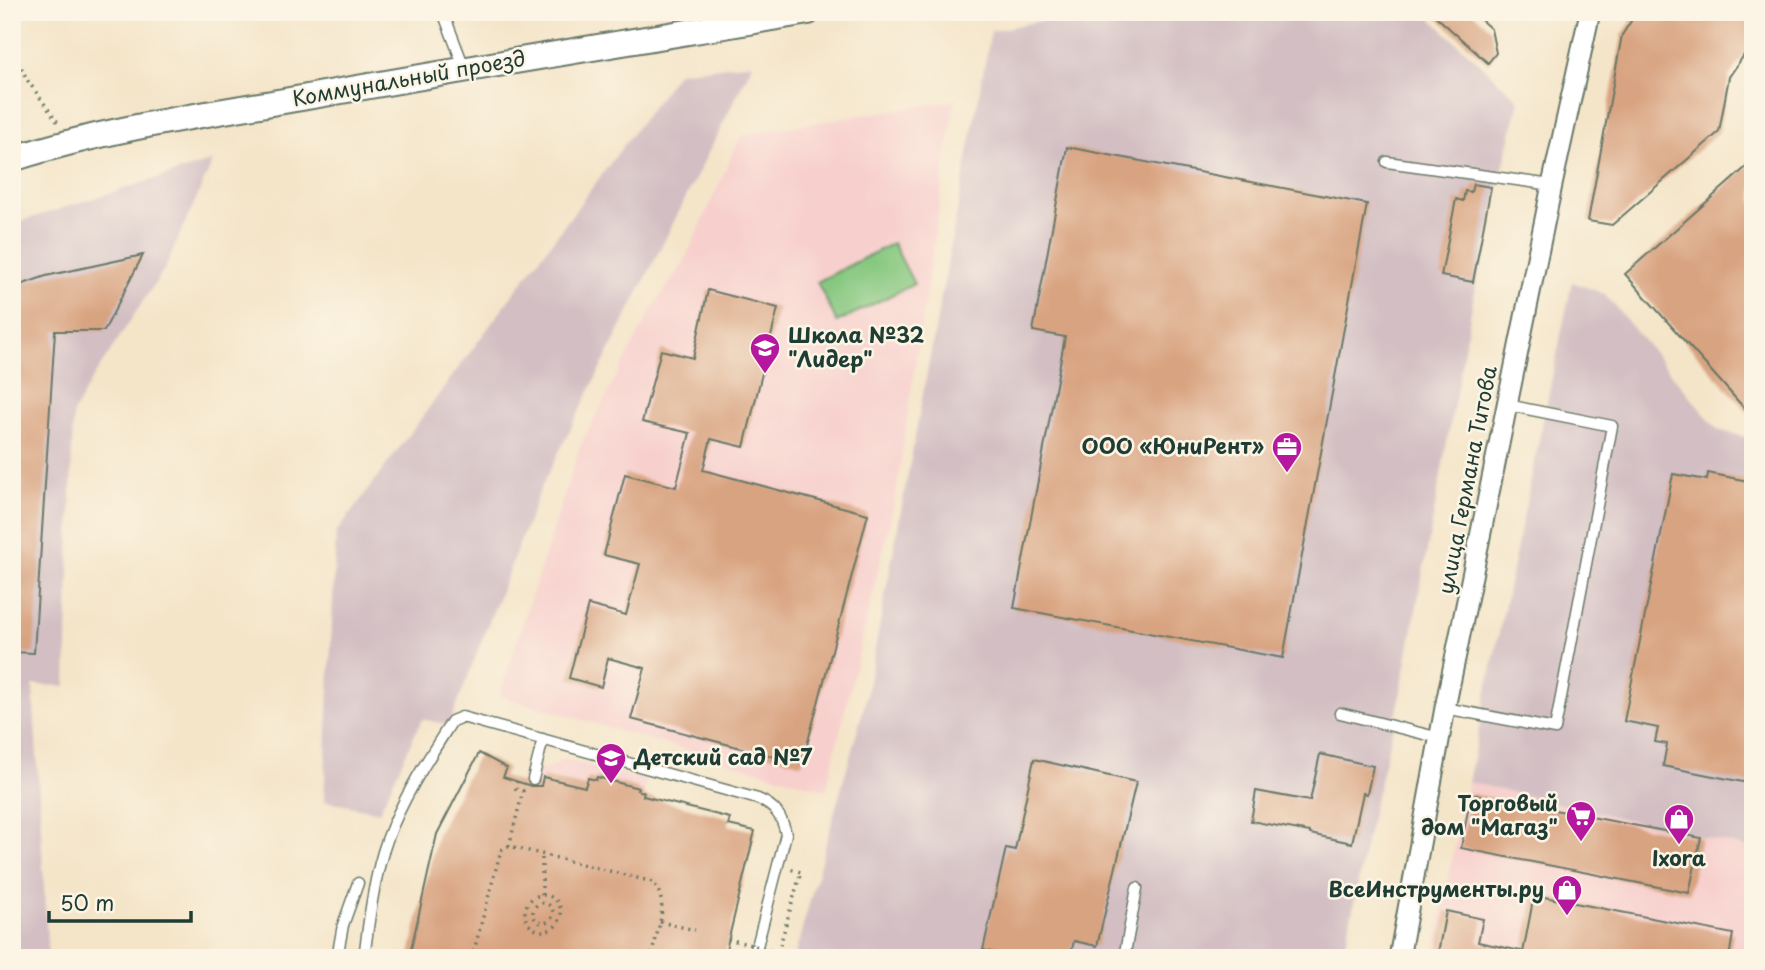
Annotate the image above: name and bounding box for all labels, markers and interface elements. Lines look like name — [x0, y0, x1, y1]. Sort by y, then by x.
street label: Коммунальный проезд — [290, 41, 528, 113]
place label: Школа №32 "Лидер" — [788, 318, 925, 374]
school or university icon: Школа №32 "Лидер" — [748, 331, 782, 375]
street label: улица Германа Титова — [1428, 363, 1504, 597]
place label: ООО «ЮниРент» — [1082, 429, 1264, 461]
office icon: ООО «ЮниРент» — [1270, 430, 1304, 474]
place label: Детский сад №7 — [633, 740, 813, 772]
school or university icon: Детский сад №7 — [594, 741, 628, 785]
place label: Торговый дом "Магаз" — [1421, 786, 1558, 842]
supermarket icon: Торговый дом "Магаз" — [1564, 799, 1598, 843]
shop icon: Ixora — [1662, 802, 1696, 846]
place label: Ixora — [1652, 841, 1707, 873]
place label: ВсеИнструменты.ру — [1328, 872, 1544, 904]
shop icon: ВсеИнструменты.ру — [1550, 873, 1584, 917]
scale bar — [49, 879, 191, 923]
text: 50 m — [60, 886, 114, 918]

